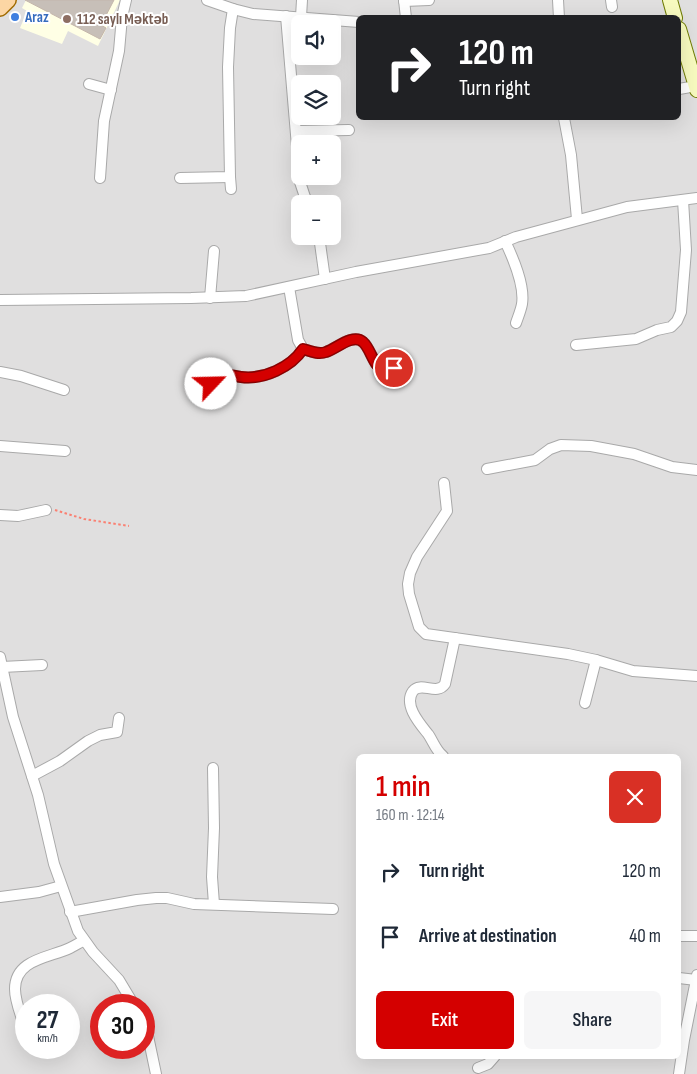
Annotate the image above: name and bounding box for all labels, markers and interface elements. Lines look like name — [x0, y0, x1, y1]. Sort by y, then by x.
place label: Araz — [24, 8, 49, 27]
place label: 112 saylı Məktəb — [77, 10, 168, 29]
marker: Araz — [9, 11, 21, 23]
marker: 112 saylı Məktəb — [61, 13, 73, 25]
map controls — [291, 15, 341, 245]
button: sound — [291, 15, 341, 65]
text: 120 m — [459, 32, 534, 75]
icon: right — [376, 35, 441, 100]
button: layers — [291, 75, 341, 125]
text: Turn right — [459, 75, 530, 102]
button: + — [291, 135, 341, 185]
button: − — [291, 195, 341, 245]
pin — [373, 347, 415, 389]
icon: arrive — [380, 354, 408, 382]
position arrow — [184, 357, 236, 409]
text: 1 min — [376, 769, 431, 805]
button: close — [609, 771, 661, 823]
text: 160 m · 12:14 — [376, 806, 445, 825]
icon: right — [376, 858, 404, 886]
text: Turn right — [419, 860, 484, 883]
text: 120 m — [623, 860, 661, 883]
icon: arrive — [376, 923, 404, 951]
text: Arrive at destination — [419, 925, 557, 948]
text: 40 m — [629, 925, 661, 948]
button: Exit — [376, 991, 514, 1049]
button: Share — [524, 991, 661, 1049]
speed limit sign: 30 — [90, 994, 155, 1059]
text: 27 — [37, 1005, 58, 1036]
text: km/h — [37, 1031, 58, 1046]

